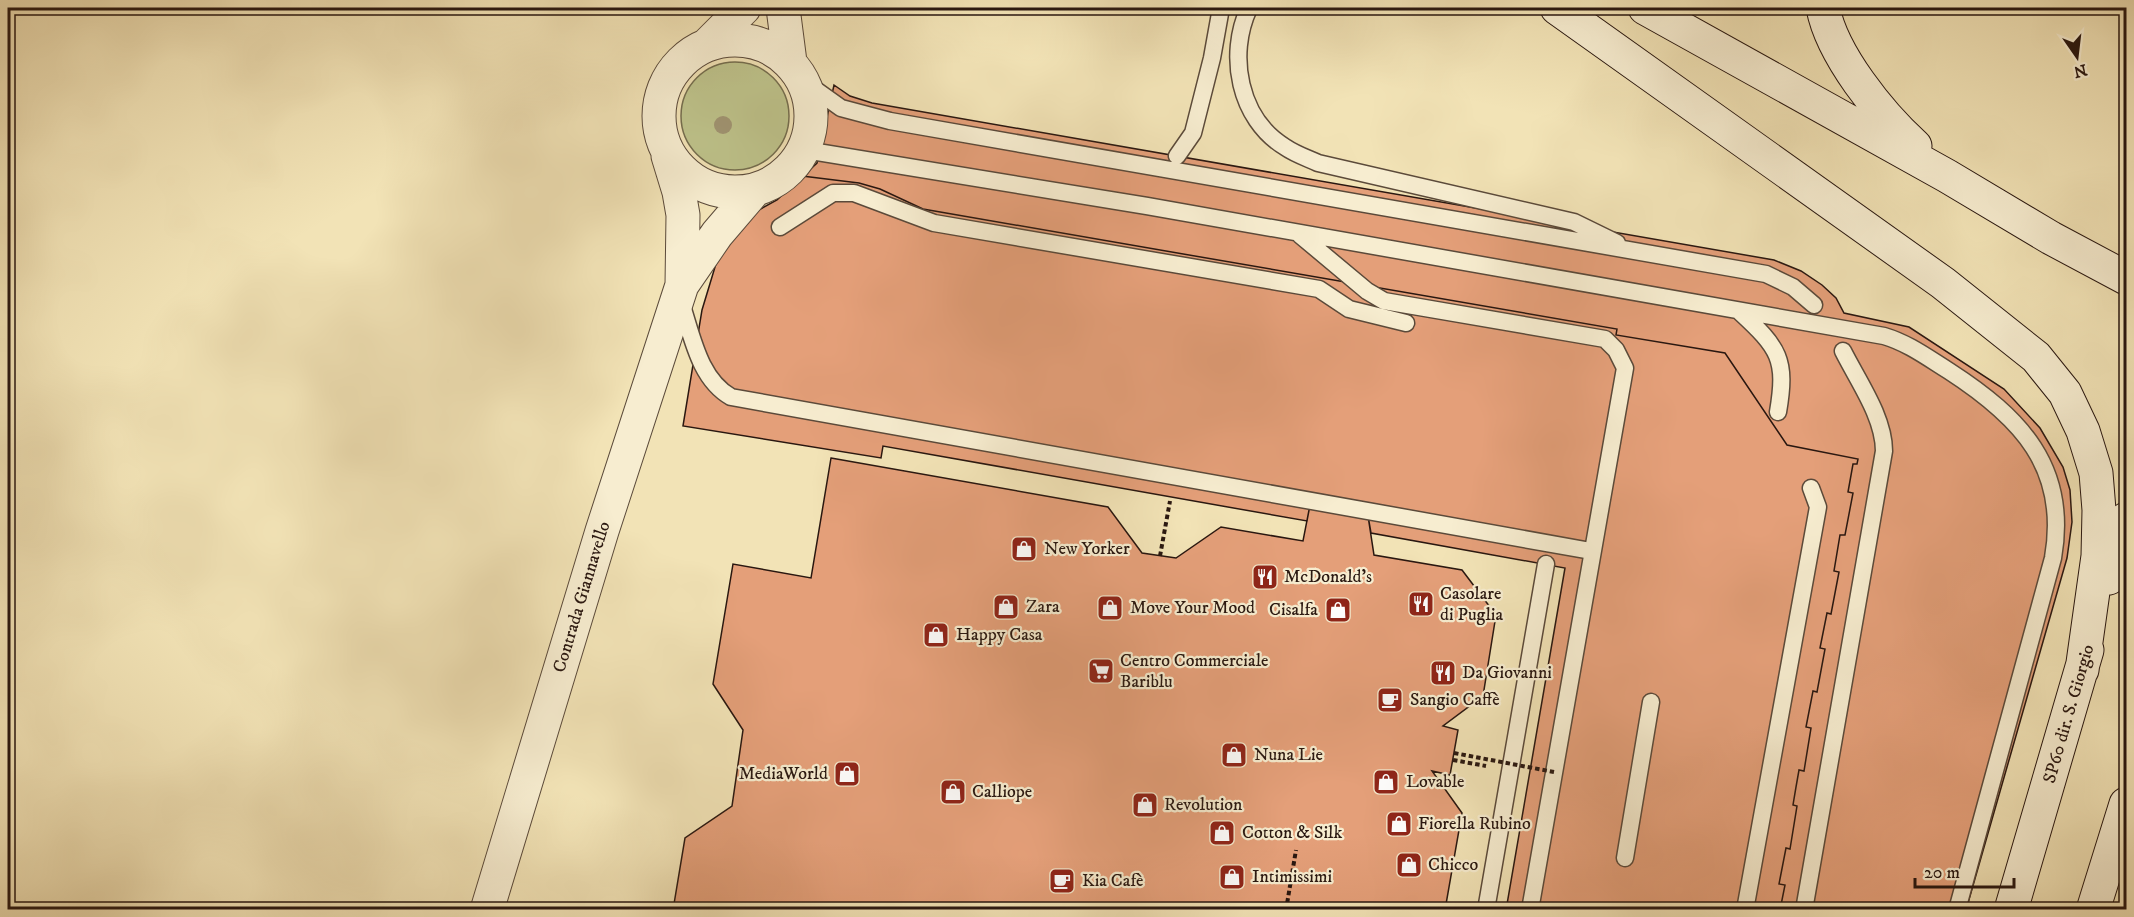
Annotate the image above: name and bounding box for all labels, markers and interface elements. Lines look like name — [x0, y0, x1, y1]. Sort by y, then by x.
north arrow — [2047, 27, 2107, 87]
text: N — [2072, 59, 2089, 82]
street label: Contrada Giannavello — [549, 519, 616, 675]
shop icon: New Yorker — [1009, 534, 1039, 564]
place label: New Yorker — [1044, 538, 1130, 560]
restaurant icon: McDonald's — [1250, 562, 1280, 592]
place label: McDonald's — [1284, 566, 1372, 588]
place label: Casolare di Puglia — [1440, 583, 1503, 626]
restaurant icon: Casolare di Puglia — [1406, 589, 1436, 619]
shop icon: Zara — [991, 592, 1021, 622]
shop icon: Move Your Mood — [1095, 593, 1125, 623]
shop icon: Cisalfa — [1323, 595, 1353, 625]
place label: Zara — [1026, 596, 1060, 618]
place label: Move Your Mood — [1130, 597, 1255, 619]
place label: Cisalfa — [1269, 599, 1318, 621]
shop icon: Happy Casa — [921, 620, 951, 650]
place label: Happy Casa — [956, 624, 1043, 646]
street label: SP60 dir. S. Giorgio — [2039, 642, 2099, 786]
place label: Centro Commerciale Bariblu — [1120, 650, 1268, 693]
supermarket icon: Centro Commerciale Bariblu — [1086, 656, 1116, 686]
restaurant icon: Da Giovanni — [1428, 658, 1458, 688]
place label: Da Giovanni — [1462, 662, 1552, 684]
cafe icon: Sangio Caffè — [1375, 685, 1405, 715]
place label: Sangio Caffè — [1410, 689, 1500, 711]
shop icon: Nuna Lie — [1219, 740, 1249, 770]
place label: Nuna Lie — [1254, 744, 1323, 766]
shop icon: MediaWorld — [832, 759, 862, 789]
place label: MediaWorld — [739, 763, 828, 785]
shop icon: Lovable — [1371, 767, 1401, 797]
place label: Lovable — [1406, 771, 1464, 793]
shop icon: Calliope — [938, 777, 968, 807]
place label: Calliope — [972, 781, 1032, 803]
shop icon: Revolution — [1130, 790, 1160, 820]
place label: Revolution — [1164, 794, 1243, 816]
shop icon: Fiorella Rubino — [1384, 809, 1414, 839]
place label: Fiorella Rubino — [1418, 813, 1531, 835]
shop icon: Cotton & Silk — [1207, 818, 1237, 848]
place label: Cotton & Silk — [1242, 822, 1342, 844]
shop icon: Chicco — [1394, 850, 1424, 880]
scale bar — [1915, 851, 2014, 889]
place label: Chicco — [1428, 854, 1479, 876]
shop icon: Intimissimi — [1217, 862, 1247, 892]
text: 20 m — [1924, 862, 1960, 884]
cafe icon: Kia Cafè — [1047, 866, 1077, 896]
place label: Intimissimi — [1252, 866, 1332, 888]
place label: Kia Cafè — [1082, 870, 1144, 892]

